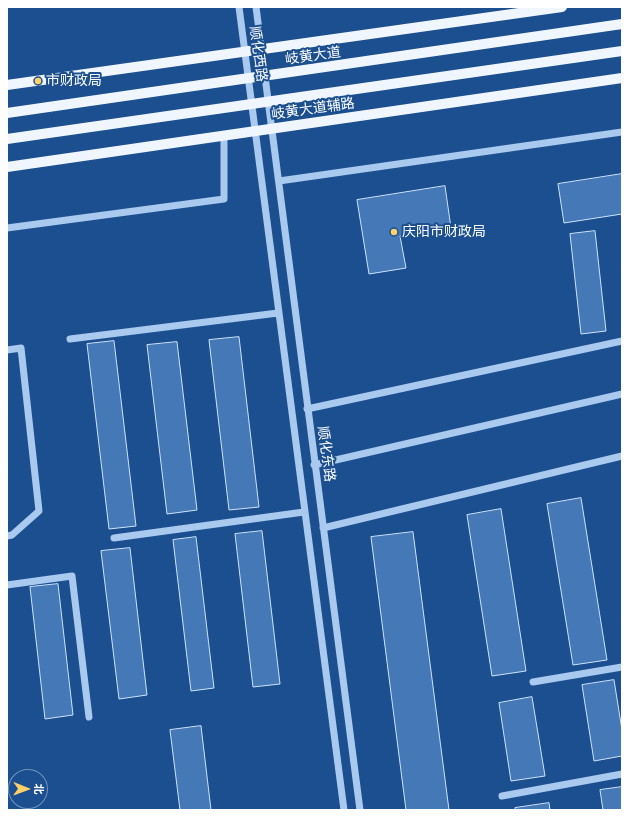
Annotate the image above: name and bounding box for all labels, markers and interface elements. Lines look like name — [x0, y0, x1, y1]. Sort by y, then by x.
street label: 顺化西路 — [246, 25, 270, 83]
street label: 岐黄大道 — [284, 44, 342, 68]
place label: 市财政局 — [46, 73, 102, 89]
marker: 市财政局 — [33, 76, 43, 86]
street label: 岐黄大道辅路 — [270, 95, 356, 123]
place label: 庆阳市财政局 — [402, 224, 486, 240]
marker: 庆阳市财政局 — [389, 227, 399, 237]
street label: 顺化东路 — [314, 425, 338, 483]
north arrow — [8, 769, 48, 809]
text: 北 — [32, 784, 46, 795]

